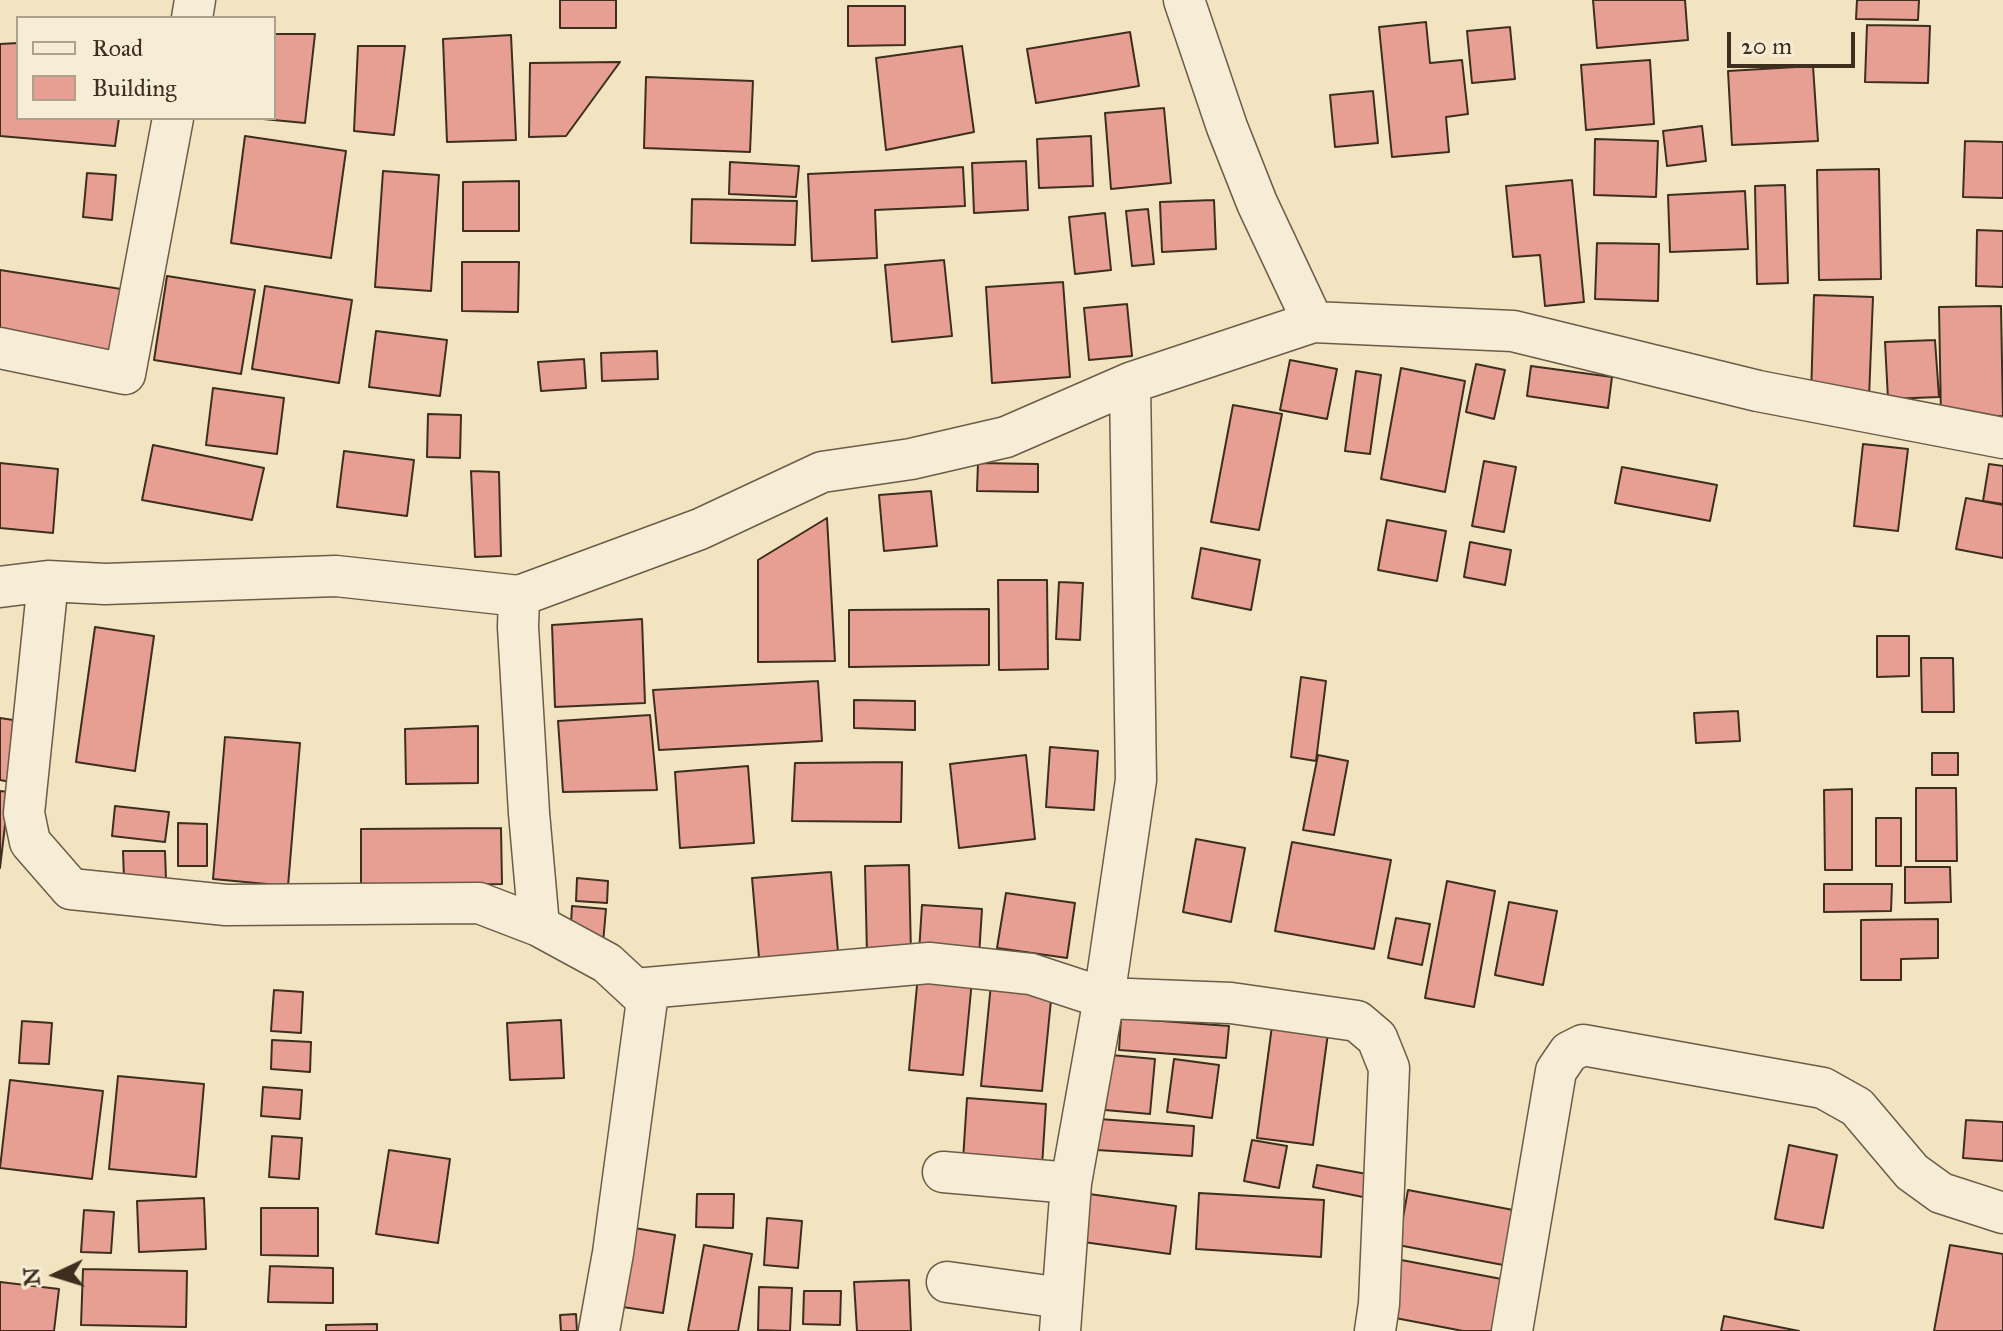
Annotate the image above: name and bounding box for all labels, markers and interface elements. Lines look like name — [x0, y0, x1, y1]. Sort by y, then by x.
legend — [16, 16, 276, 120]
scale bar — [1731, 16, 1859, 66]
text: 20 m — [1741, 31, 1792, 61]
text: Road — [92, 33, 143, 63]
text: Building — [92, 73, 177, 103]
north arrow — [16, 1235, 96, 1315]
text: N — [17, 1266, 46, 1287]

